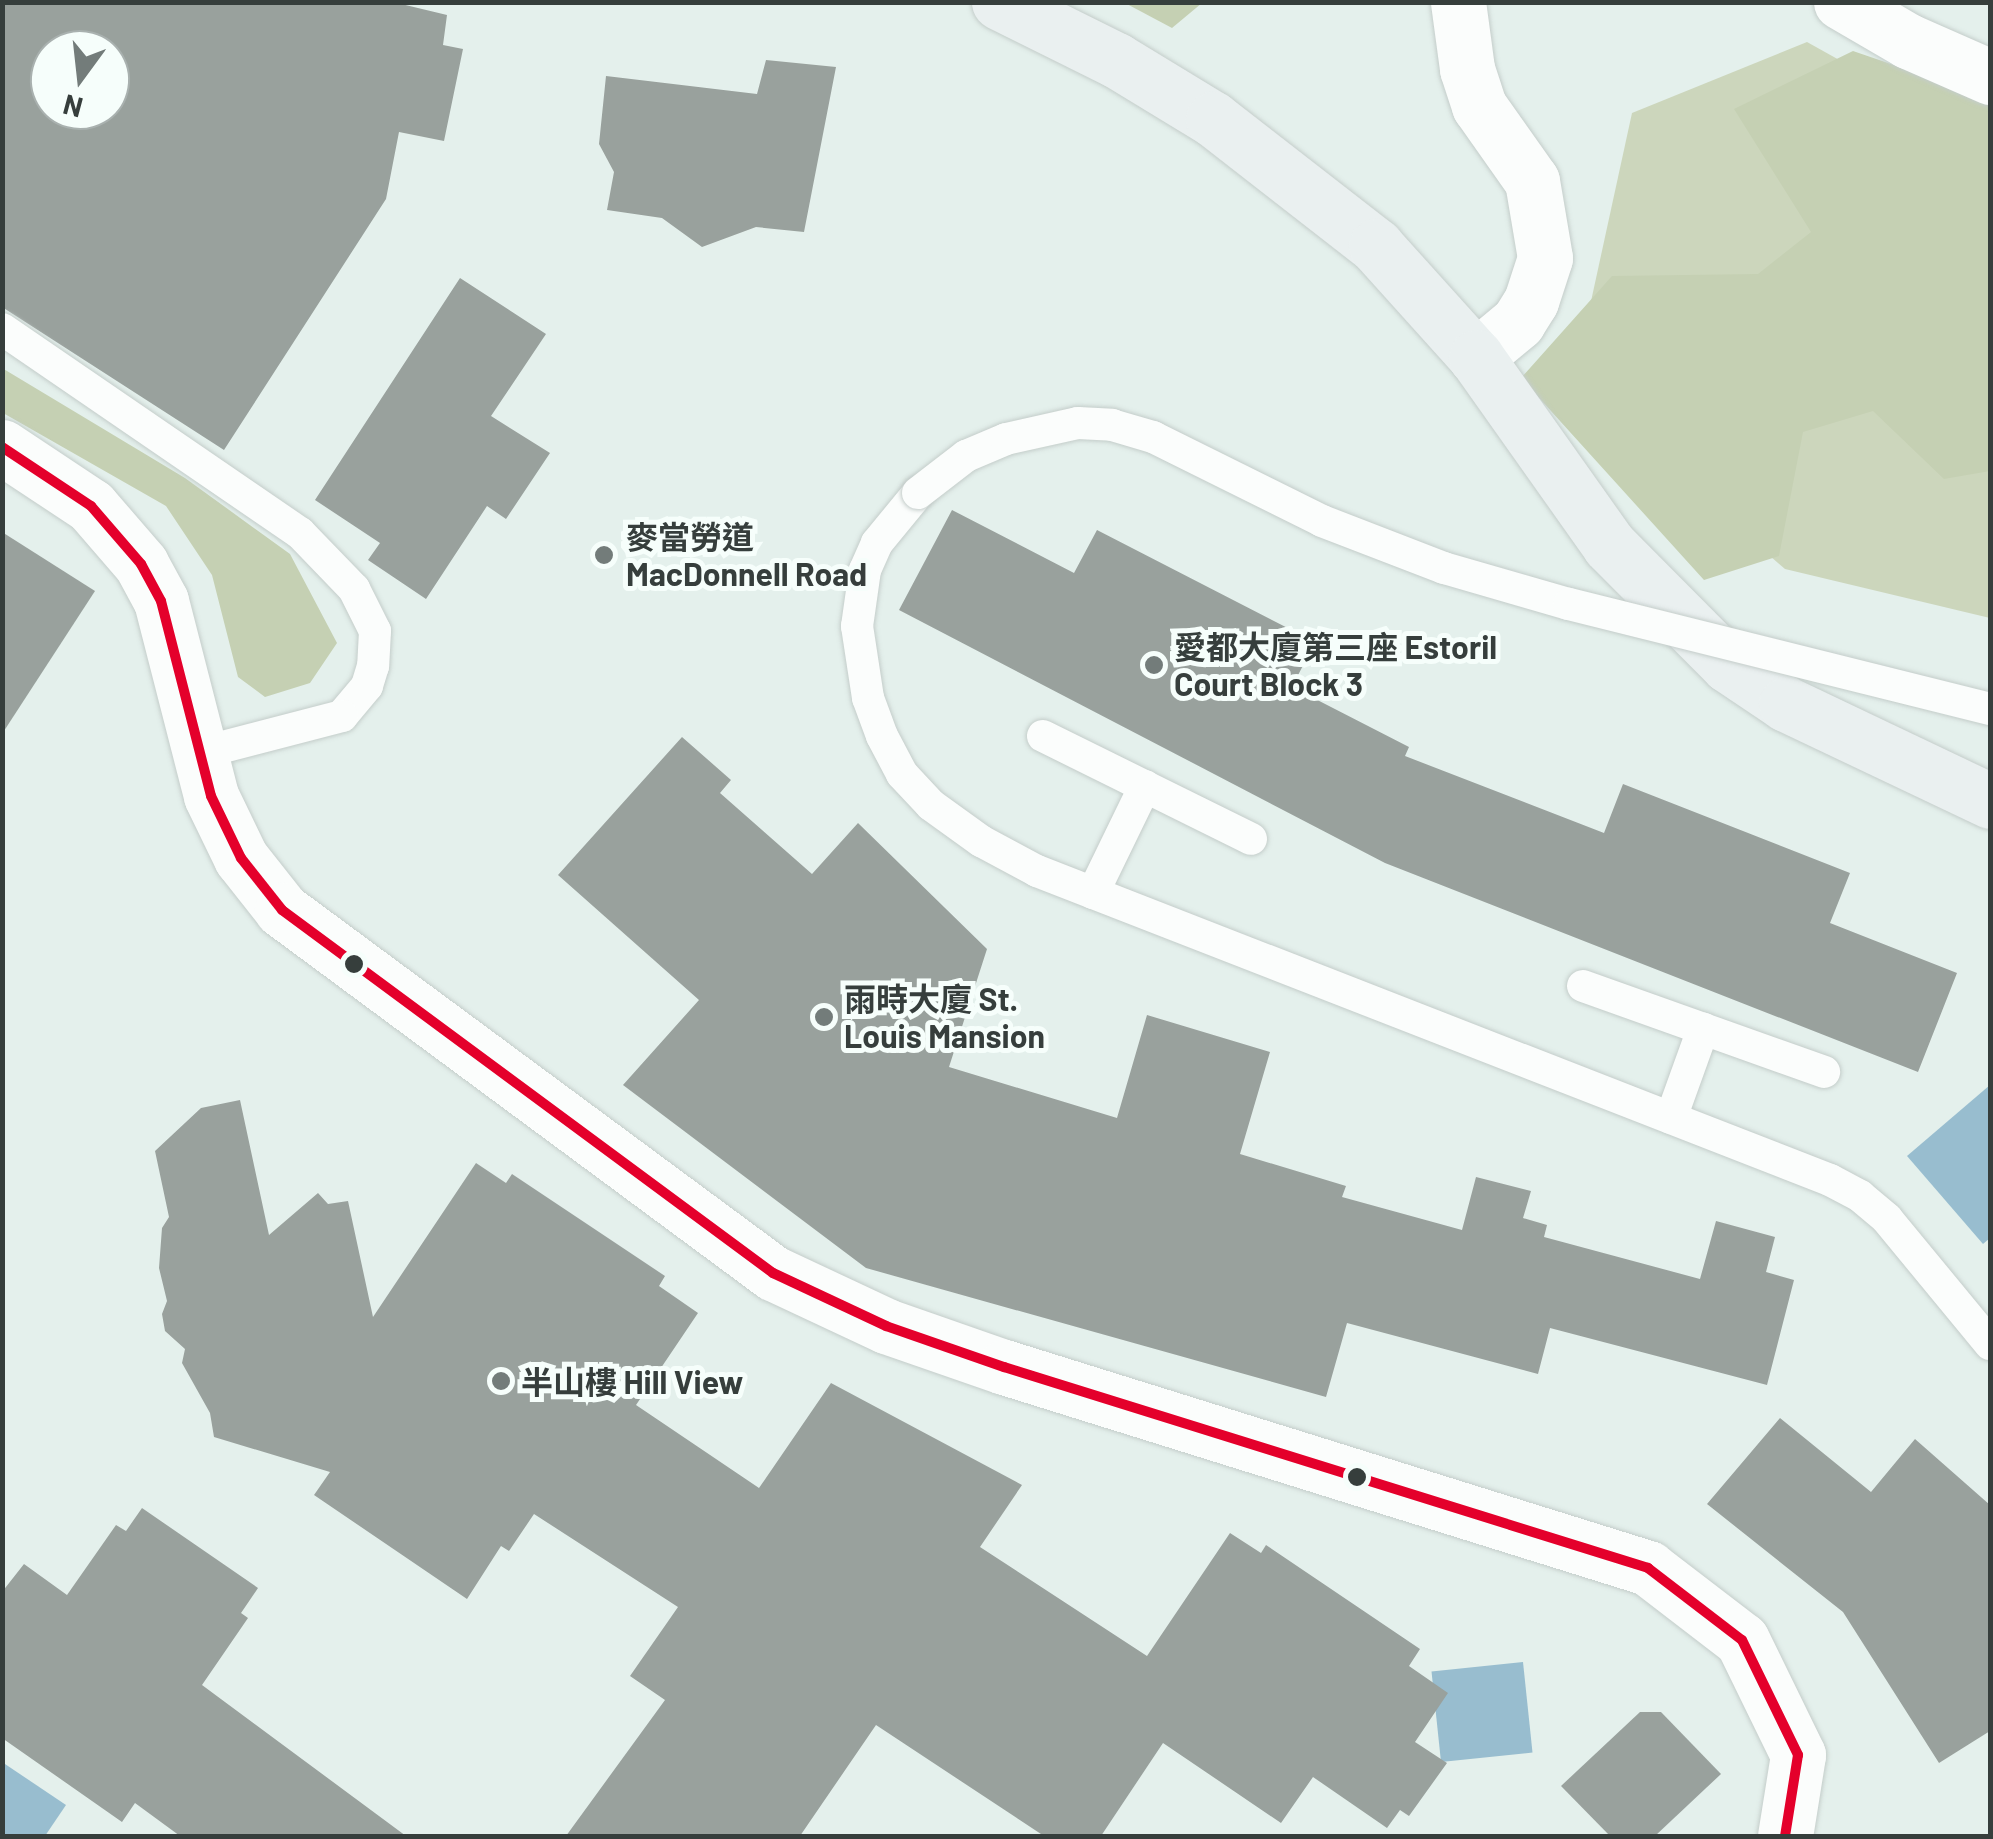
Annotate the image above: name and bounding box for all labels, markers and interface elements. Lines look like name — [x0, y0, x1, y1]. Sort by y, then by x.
north arrow — [30, 30, 130, 130]
text: N — [59, 88, 86, 126]
place label: 麥當勞道 MacDonnell Road — [626, 518, 867, 593]
marker: 麥當勞道 MacDonnell Road — [591, 542, 617, 568]
place label: 愛都大廈第三座 Estoril Court Block 3 — [1174, 628, 1497, 703]
marker: 愛都大廈第三座 Estoril Court Block 3 — [1143, 654, 1165, 676]
unlabelled marker — [344, 954, 364, 974]
place label: 雨時大廈 St. Louis Mansion — [844, 980, 1045, 1055]
marker: 雨時大廈 St. Louis Mansion — [813, 1006, 835, 1028]
place label: 半山樓 Hill View — [521, 1362, 743, 1400]
marker: 半山樓 Hill View — [490, 1370, 512, 1392]
unlabelled marker — [1347, 1467, 1367, 1487]

